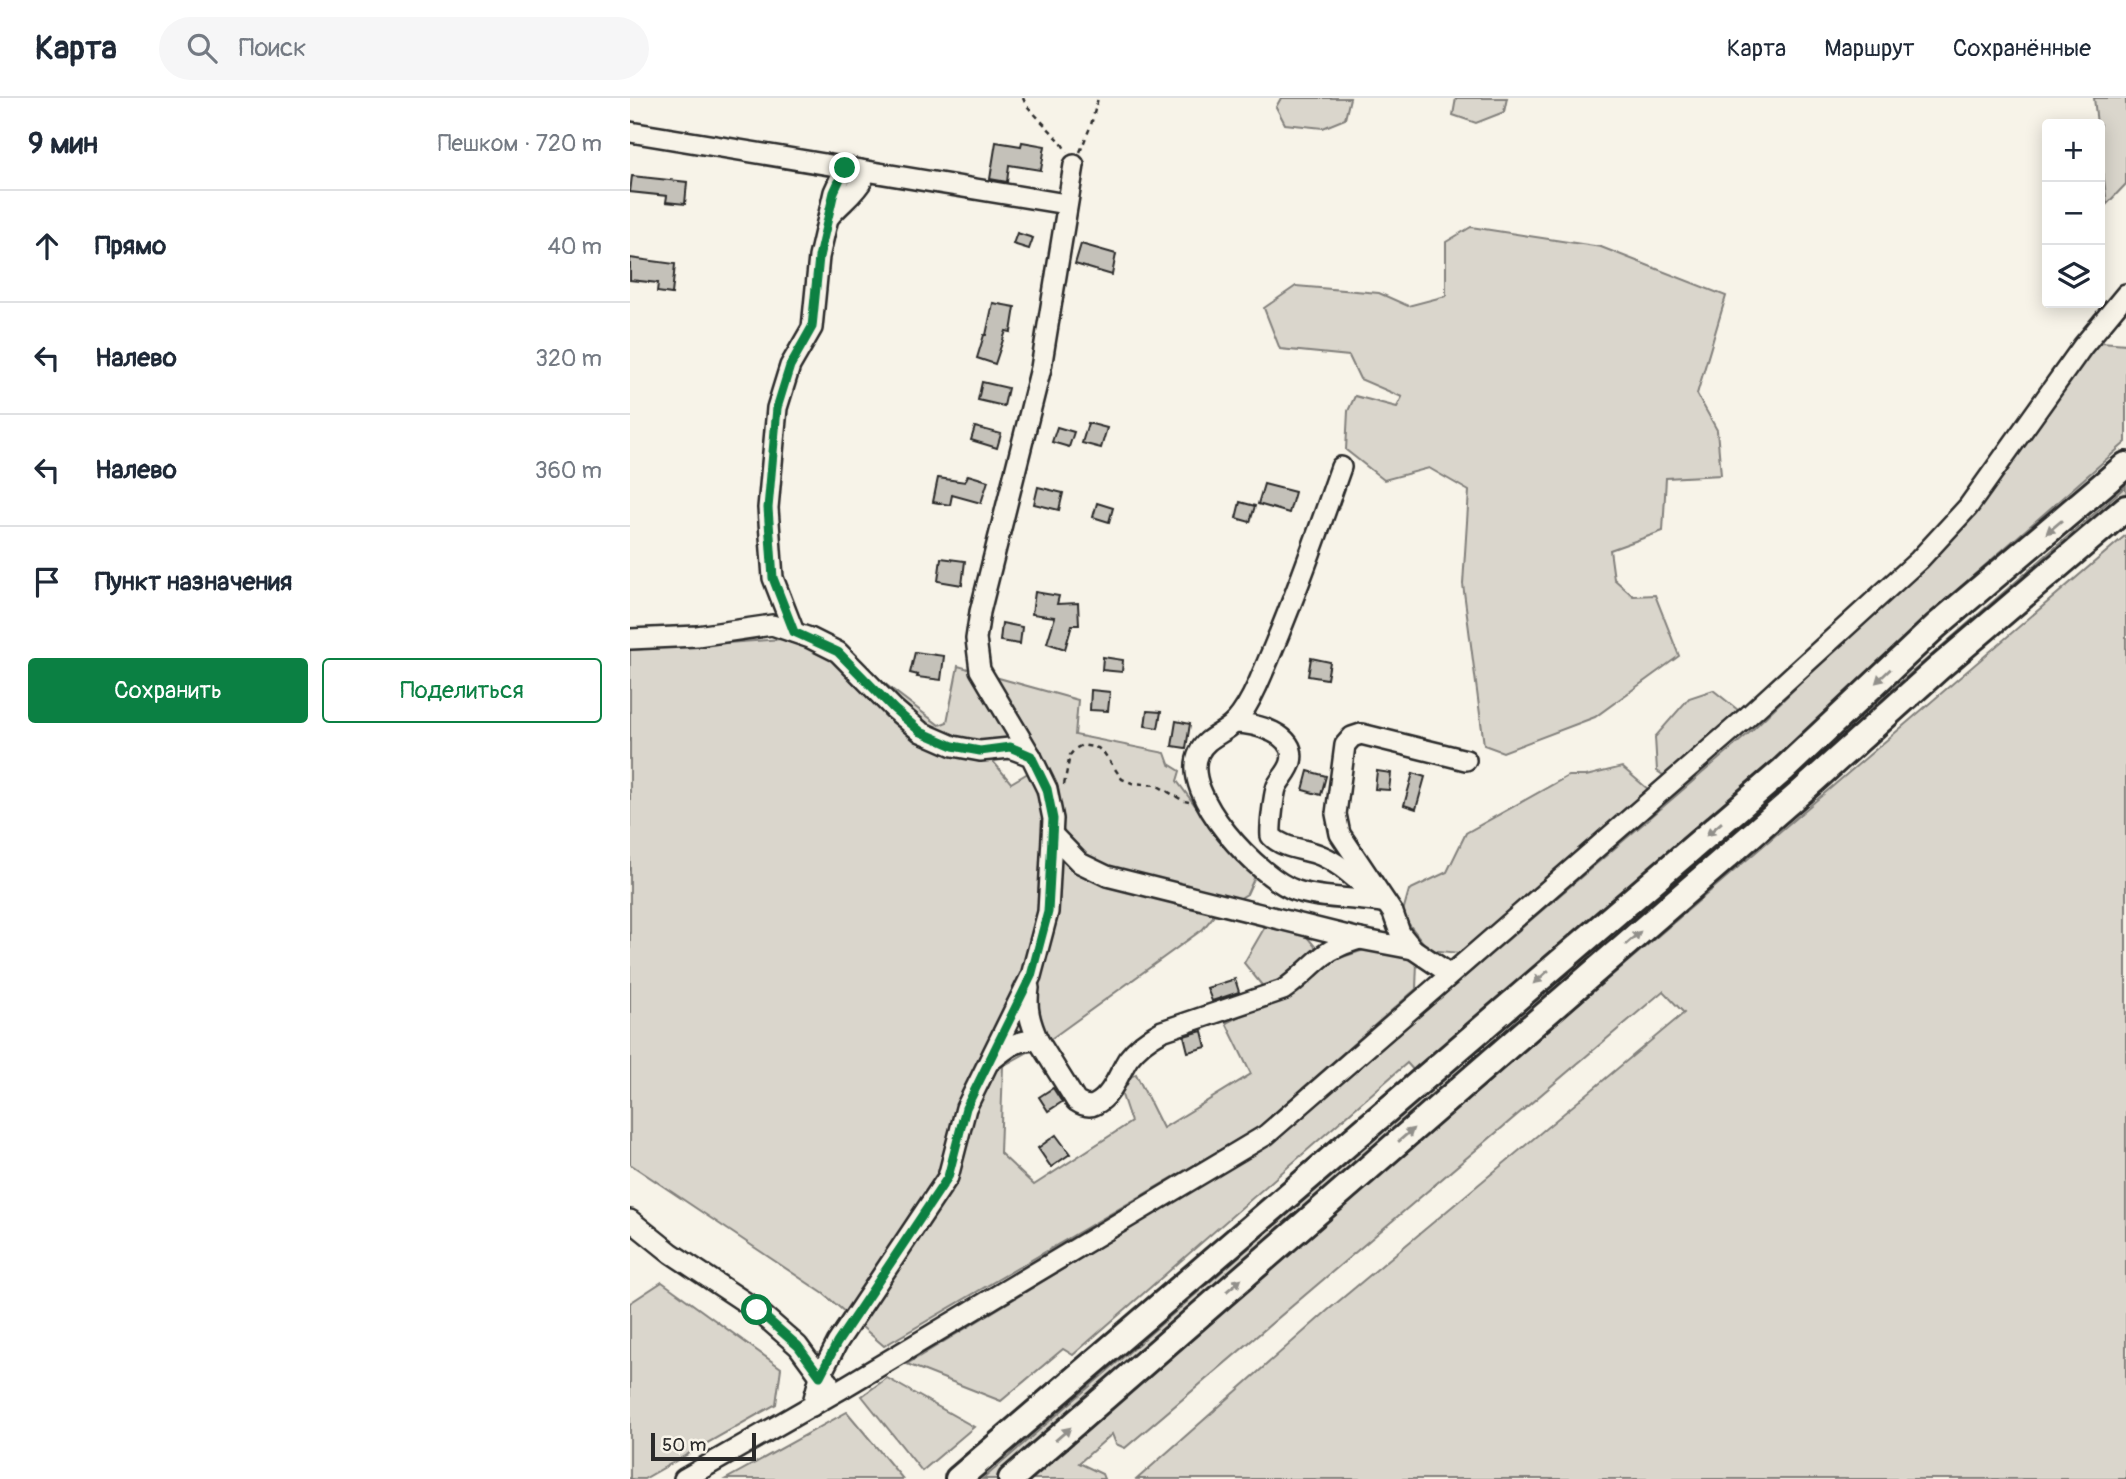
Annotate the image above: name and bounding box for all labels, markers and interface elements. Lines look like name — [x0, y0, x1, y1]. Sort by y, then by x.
search box — [159, 17, 649, 80]
text: Карта — [35, 28, 117, 69]
icon: search — [183, 29, 221, 67]
text: Поиск — [239, 32, 307, 64]
text: Карта — [1727, 34, 1786, 63]
text: Маршрут — [1824, 34, 1915, 63]
text: Сохранённые — [1953, 34, 2091, 63]
map controls — [2042, 119, 2105, 308]
button: + — [2042, 119, 2105, 182]
text: 9 мин — [28, 125, 98, 162]
text: Пешком · 720 m — [438, 129, 602, 158]
route end — [829, 152, 860, 183]
button: − — [2042, 182, 2105, 245]
icon: ahead — [28, 227, 66, 265]
text: Прямо — [95, 230, 166, 262]
text: 40 m — [548, 232, 602, 261]
button: layers — [2042, 245, 2105, 308]
icon: left — [28, 339, 66, 377]
text: Налево — [95, 342, 177, 374]
text: 320 m — [535, 344, 602, 373]
icon: left — [28, 451, 66, 489]
text: Налево — [95, 454, 177, 486]
text: 360 m — [535, 456, 602, 485]
one-way arrow — [2045, 519, 2063, 534]
icon: arrive — [28, 563, 66, 601]
text: Пункт назначения — [95, 566, 292, 598]
button: Сохранить — [28, 658, 308, 723]
button: Поделиться — [322, 658, 602, 723]
one-way arrow — [1874, 668, 1891, 685]
one-way arrow — [1705, 821, 1723, 837]
one-way arrow — [1624, 930, 1642, 946]
one-way arrow — [1533, 969, 1550, 984]
one-way arrow — [1397, 1127, 1415, 1143]
one-way arrow — [1225, 1277, 1243, 1293]
route start — [741, 1294, 772, 1325]
one-way arrow — [1054, 1427, 1071, 1442]
scale bar — [651, 1430, 756, 1462]
text: 50 m — [662, 1433, 706, 1457]

